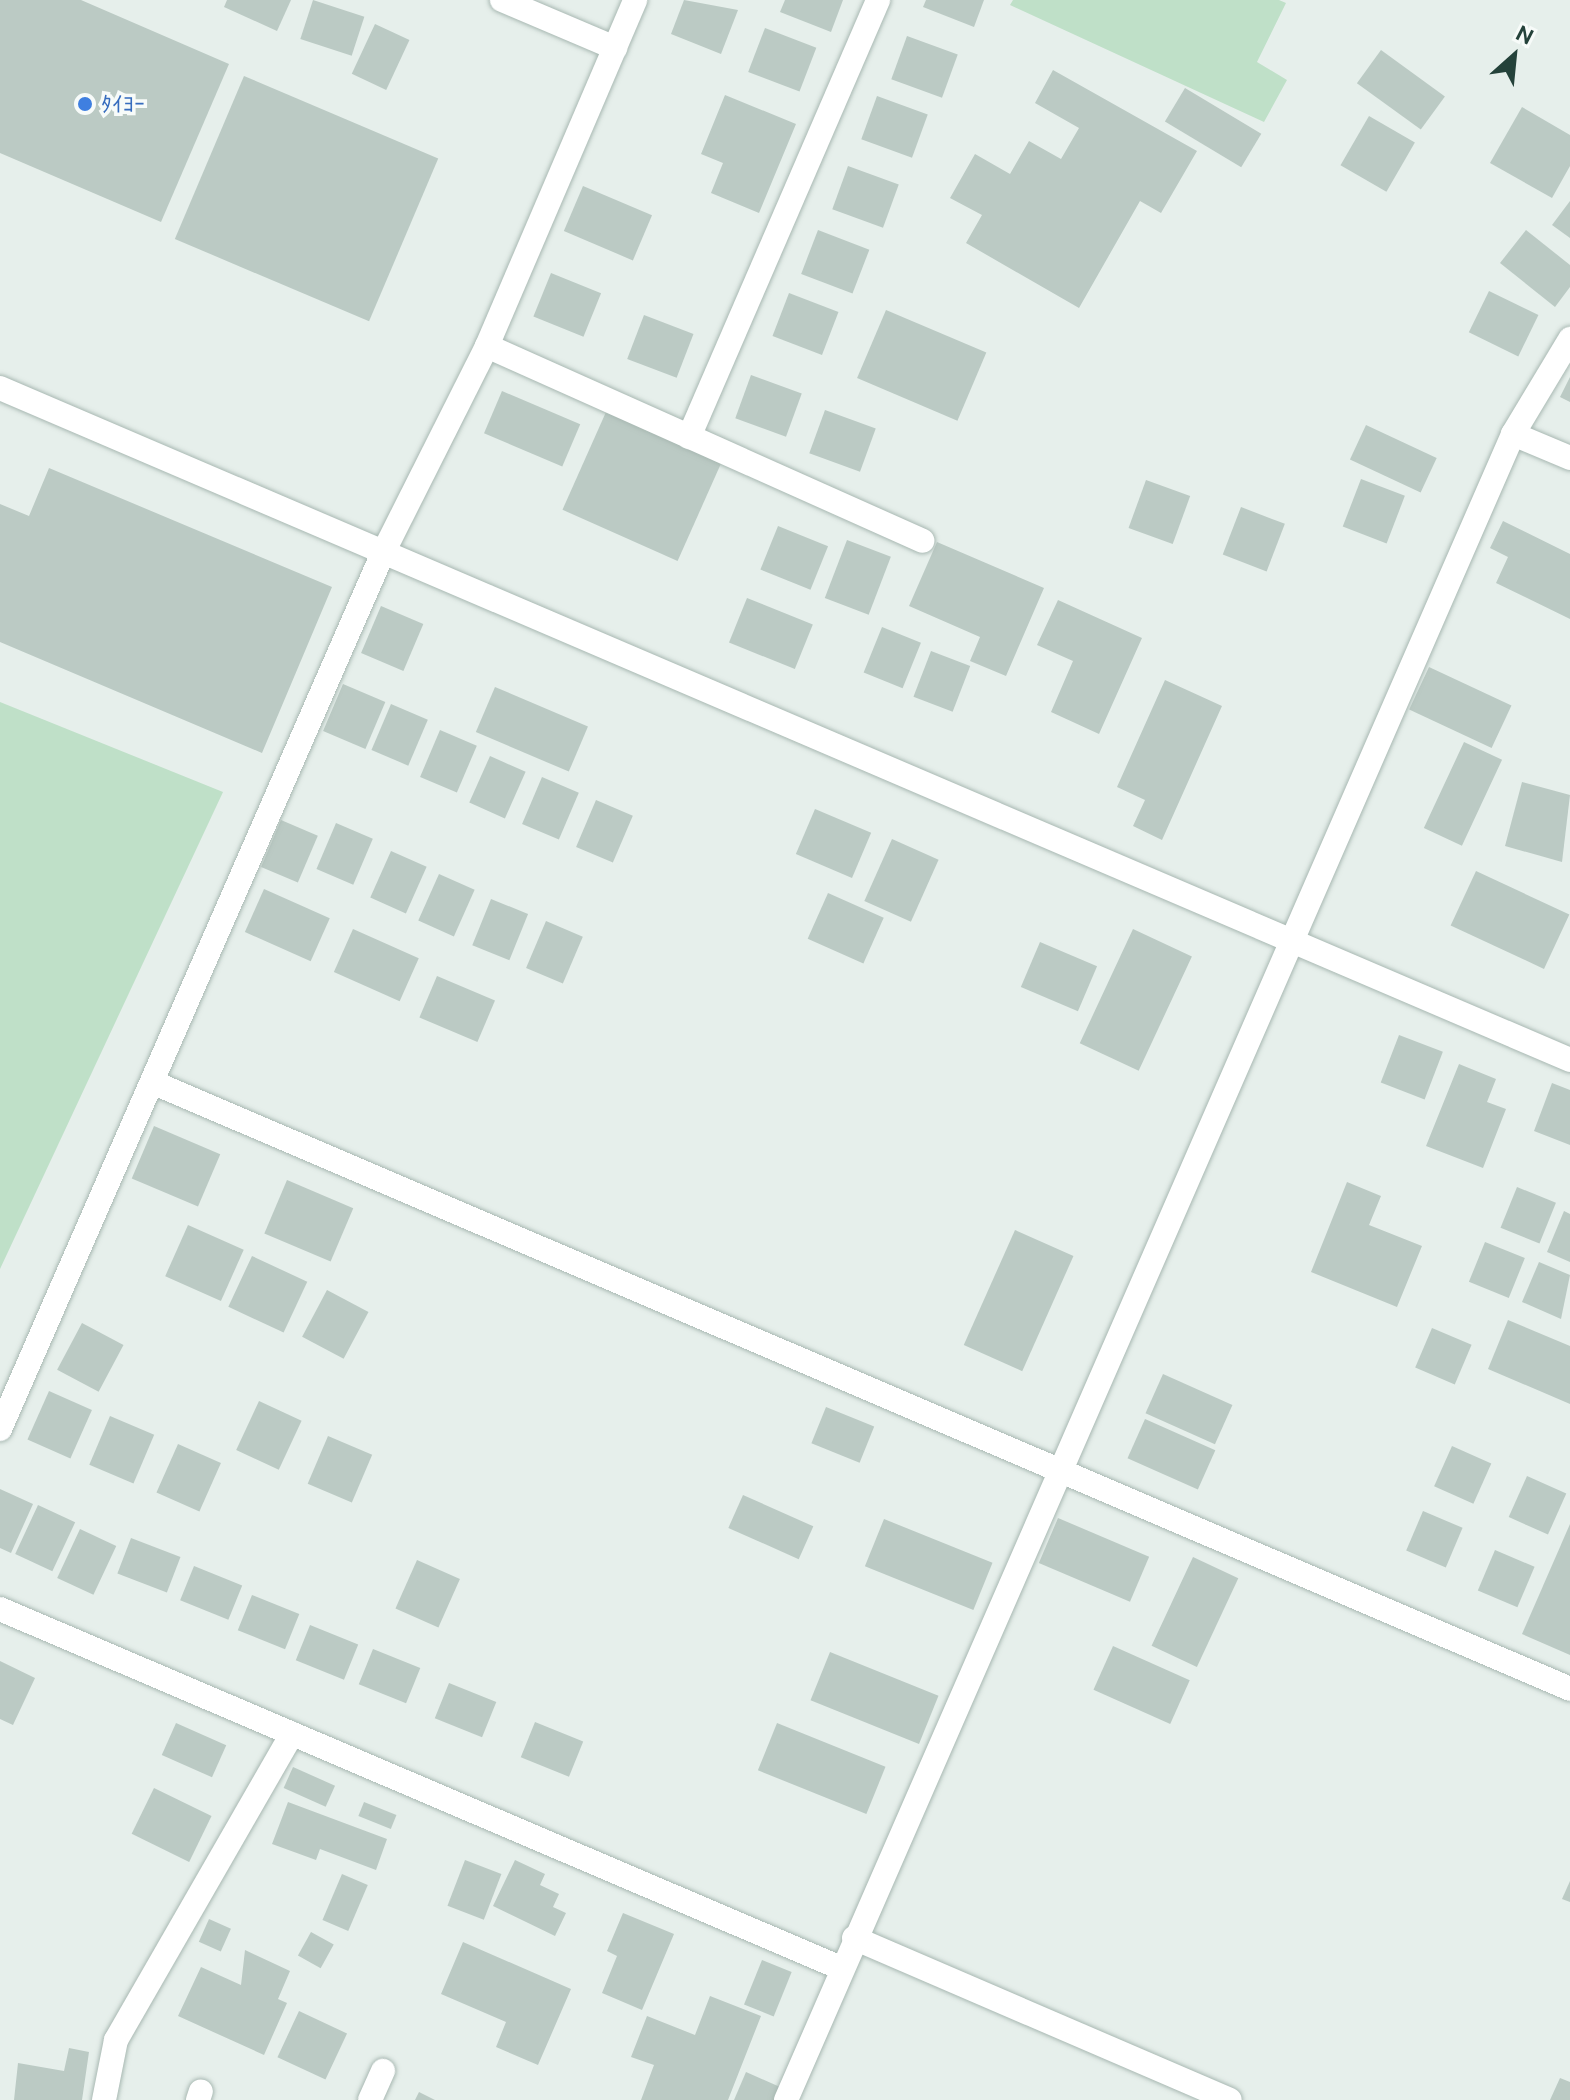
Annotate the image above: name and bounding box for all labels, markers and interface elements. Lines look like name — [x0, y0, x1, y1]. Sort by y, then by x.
north arrow — [1474, 16, 1554, 96]
text: N — [1512, 19, 1538, 49]
place label: ﾀｲﾖｰ — [101, 91, 145, 117]
marker: ﾀｲﾖｰ — [76, 95, 94, 113]

